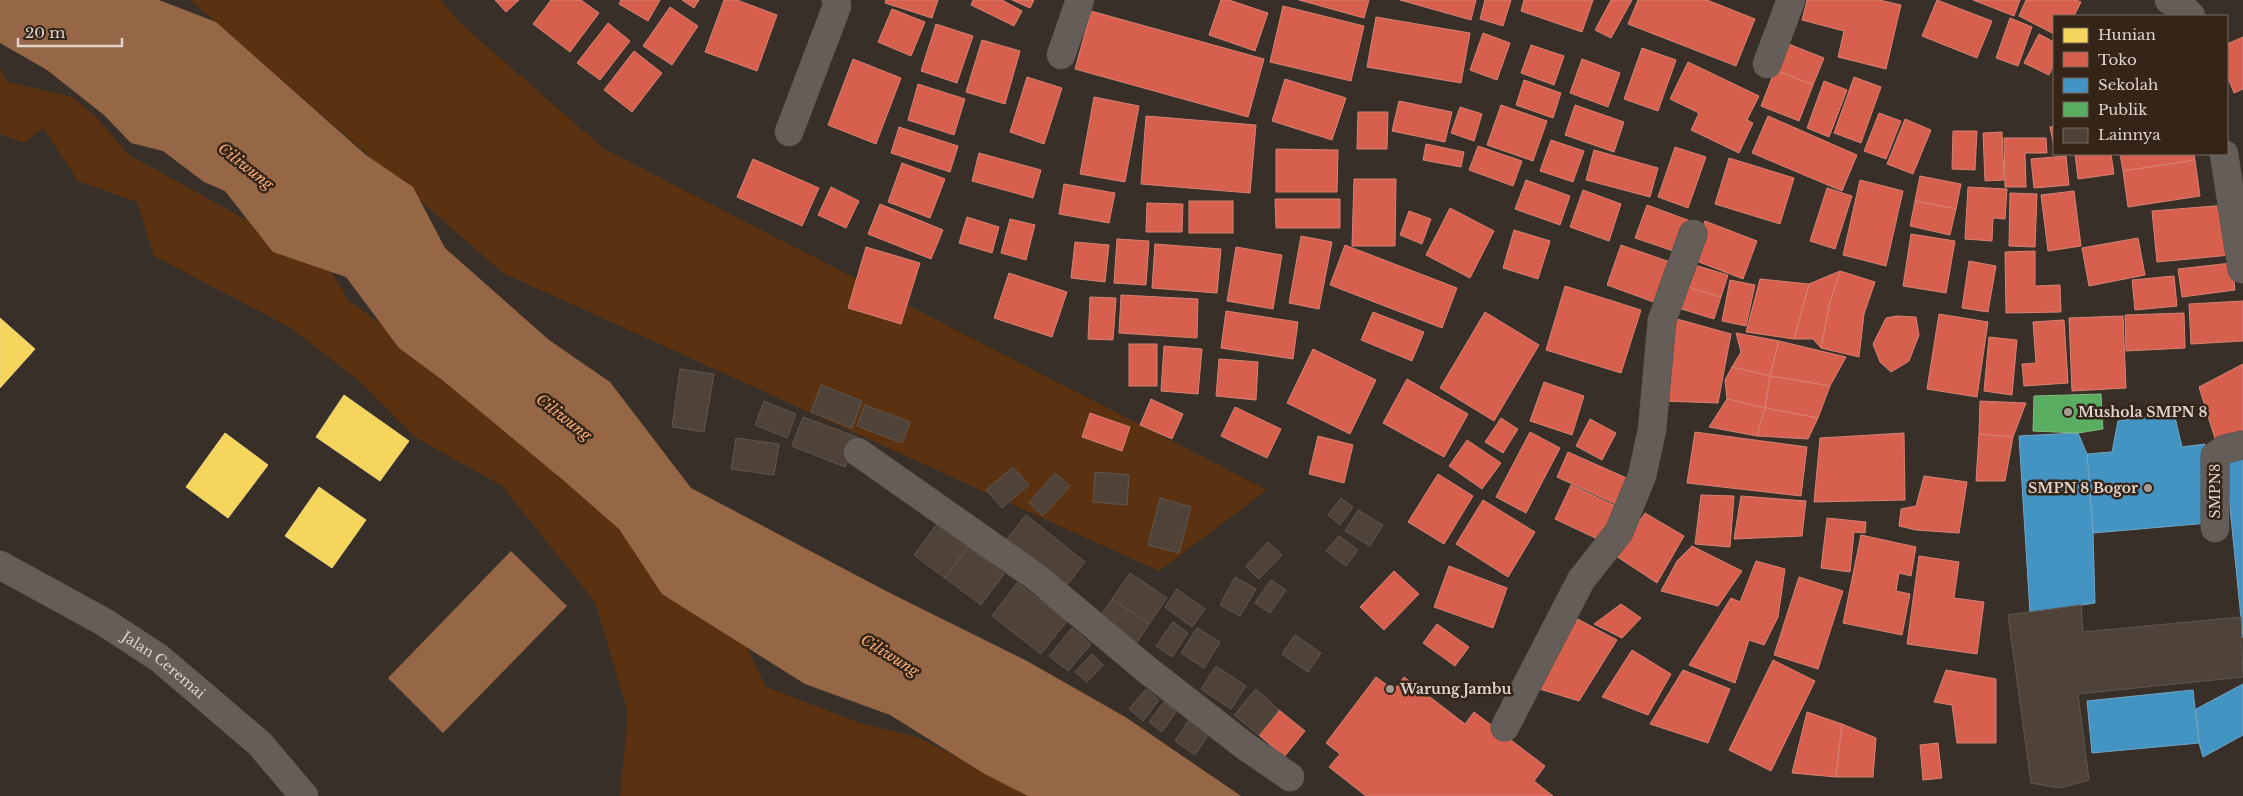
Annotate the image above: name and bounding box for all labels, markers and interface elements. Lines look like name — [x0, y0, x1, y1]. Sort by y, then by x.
scale bar — [18, 15, 121, 47]
legend — [2053, 15, 2228, 155]
text: 20 m — [25, 23, 65, 42]
text: Hunian — [2098, 25, 2156, 44]
text: Toko — [2098, 50, 2137, 69]
text: Sekolah — [2098, 75, 2158, 94]
text: Publik — [2098, 100, 2148, 119]
text: Lainnya — [2098, 125, 2161, 144]
water label: Ciliwung — [214, 138, 278, 194]
water label: Ciliwung — [532, 389, 596, 445]
place label: Mushola SMPN 8 — [2078, 403, 2207, 421]
marker: Mushola SMPN 8 — [2062, 406, 2074, 418]
street label: SMPN8 — [2206, 463, 2224, 519]
place label: SMPN 8 Bogor — [2028, 479, 2138, 497]
marker: SMPN 8 Bogor — [2142, 482, 2154, 494]
street label: Jalan Ceremai — [117, 626, 209, 702]
water label: Ciliwung — [857, 630, 923, 681]
place label: Warung Jambu — [1399, 680, 1511, 698]
marker: Warung Jambu — [1384, 683, 1396, 695]

